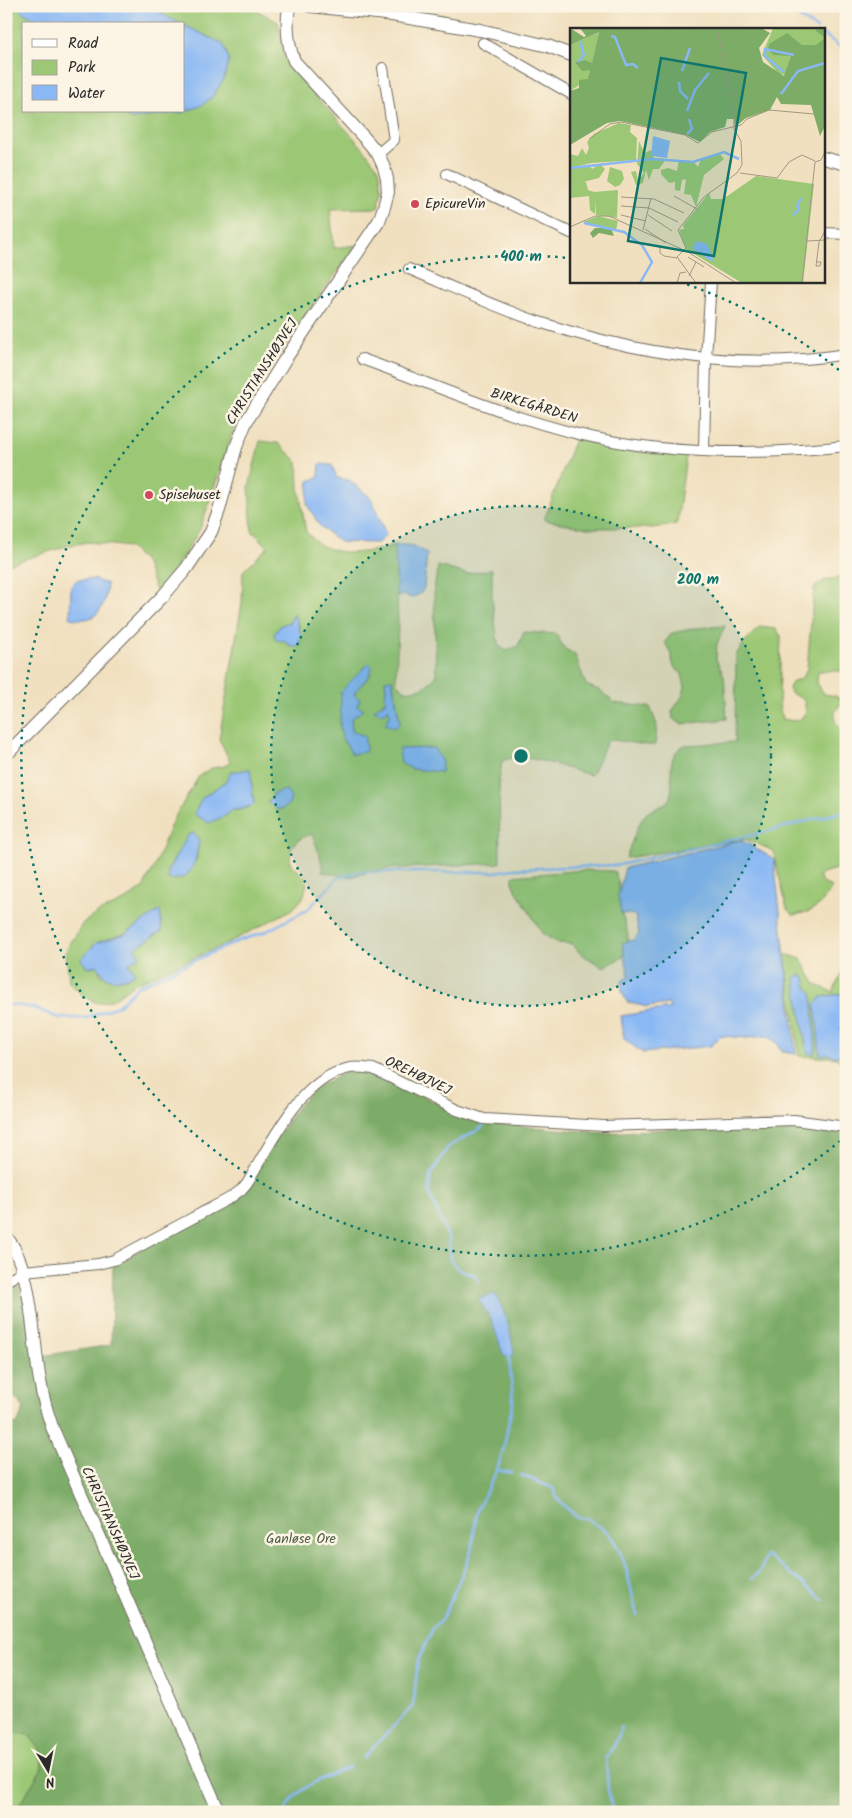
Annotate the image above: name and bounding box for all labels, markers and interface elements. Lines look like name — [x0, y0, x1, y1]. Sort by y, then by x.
legend — [22, 22, 185, 112]
inset map — [570, 28, 824, 282]
text: Road — [68, 32, 99, 56]
text: Park — [68, 56, 96, 80]
text: Water — [68, 82, 105, 106]
place label: EpicureVin — [425, 193, 485, 215]
marker: EpicureVin — [409, 198, 421, 210]
text: 400 m — [500, 245, 542, 269]
street label: CHRISTIANSHØJVEJ — [220, 314, 304, 429]
street label: BIRKEGÅRDEN — [488, 382, 581, 430]
place label: Spisehuset — [159, 484, 221, 506]
marker: Spisehuset — [143, 489, 155, 501]
text: 200 m — [677, 568, 719, 592]
centre of rings — [512, 747, 530, 765]
street label: OREHØJVEJ — [381, 1050, 455, 1102]
street label: CHRISTIANSHØJVEJ — [75, 1463, 145, 1583]
park label: Ganløse Ore — [266, 1528, 337, 1550]
north arrow — [22, 1746, 72, 1796]
text: N — [44, 1770, 56, 1793]

